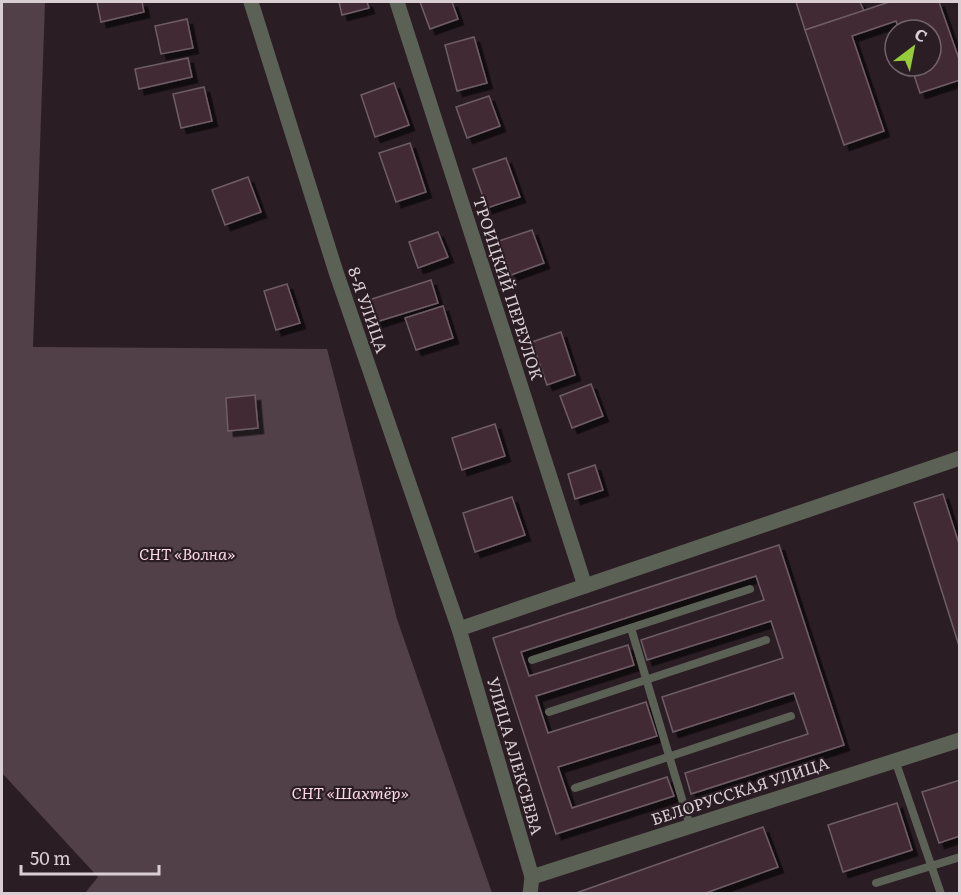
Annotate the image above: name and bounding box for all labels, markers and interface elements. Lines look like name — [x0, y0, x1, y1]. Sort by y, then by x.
north arrow — [883, 18, 943, 78]
text: С — [910, 21, 933, 48]
street label: ТРОИЦКИЙ ПЕРЕУЛОК — [468, 193, 550, 383]
street label: 8-Я УЛИЦА — [343, 263, 395, 356]
park label: СНТ «Волна» — [139, 541, 235, 565]
street label: УЛИЦА АЛЕКСЕЕВА — [482, 674, 550, 838]
street label: БЕЛОРУССКАЯ УЛИЦА — [648, 750, 832, 830]
park label: СНТ «Шахтёр» — [291, 780, 409, 804]
scale bar — [21, 838, 159, 876]
text: 50 m — [30, 844, 71, 871]

